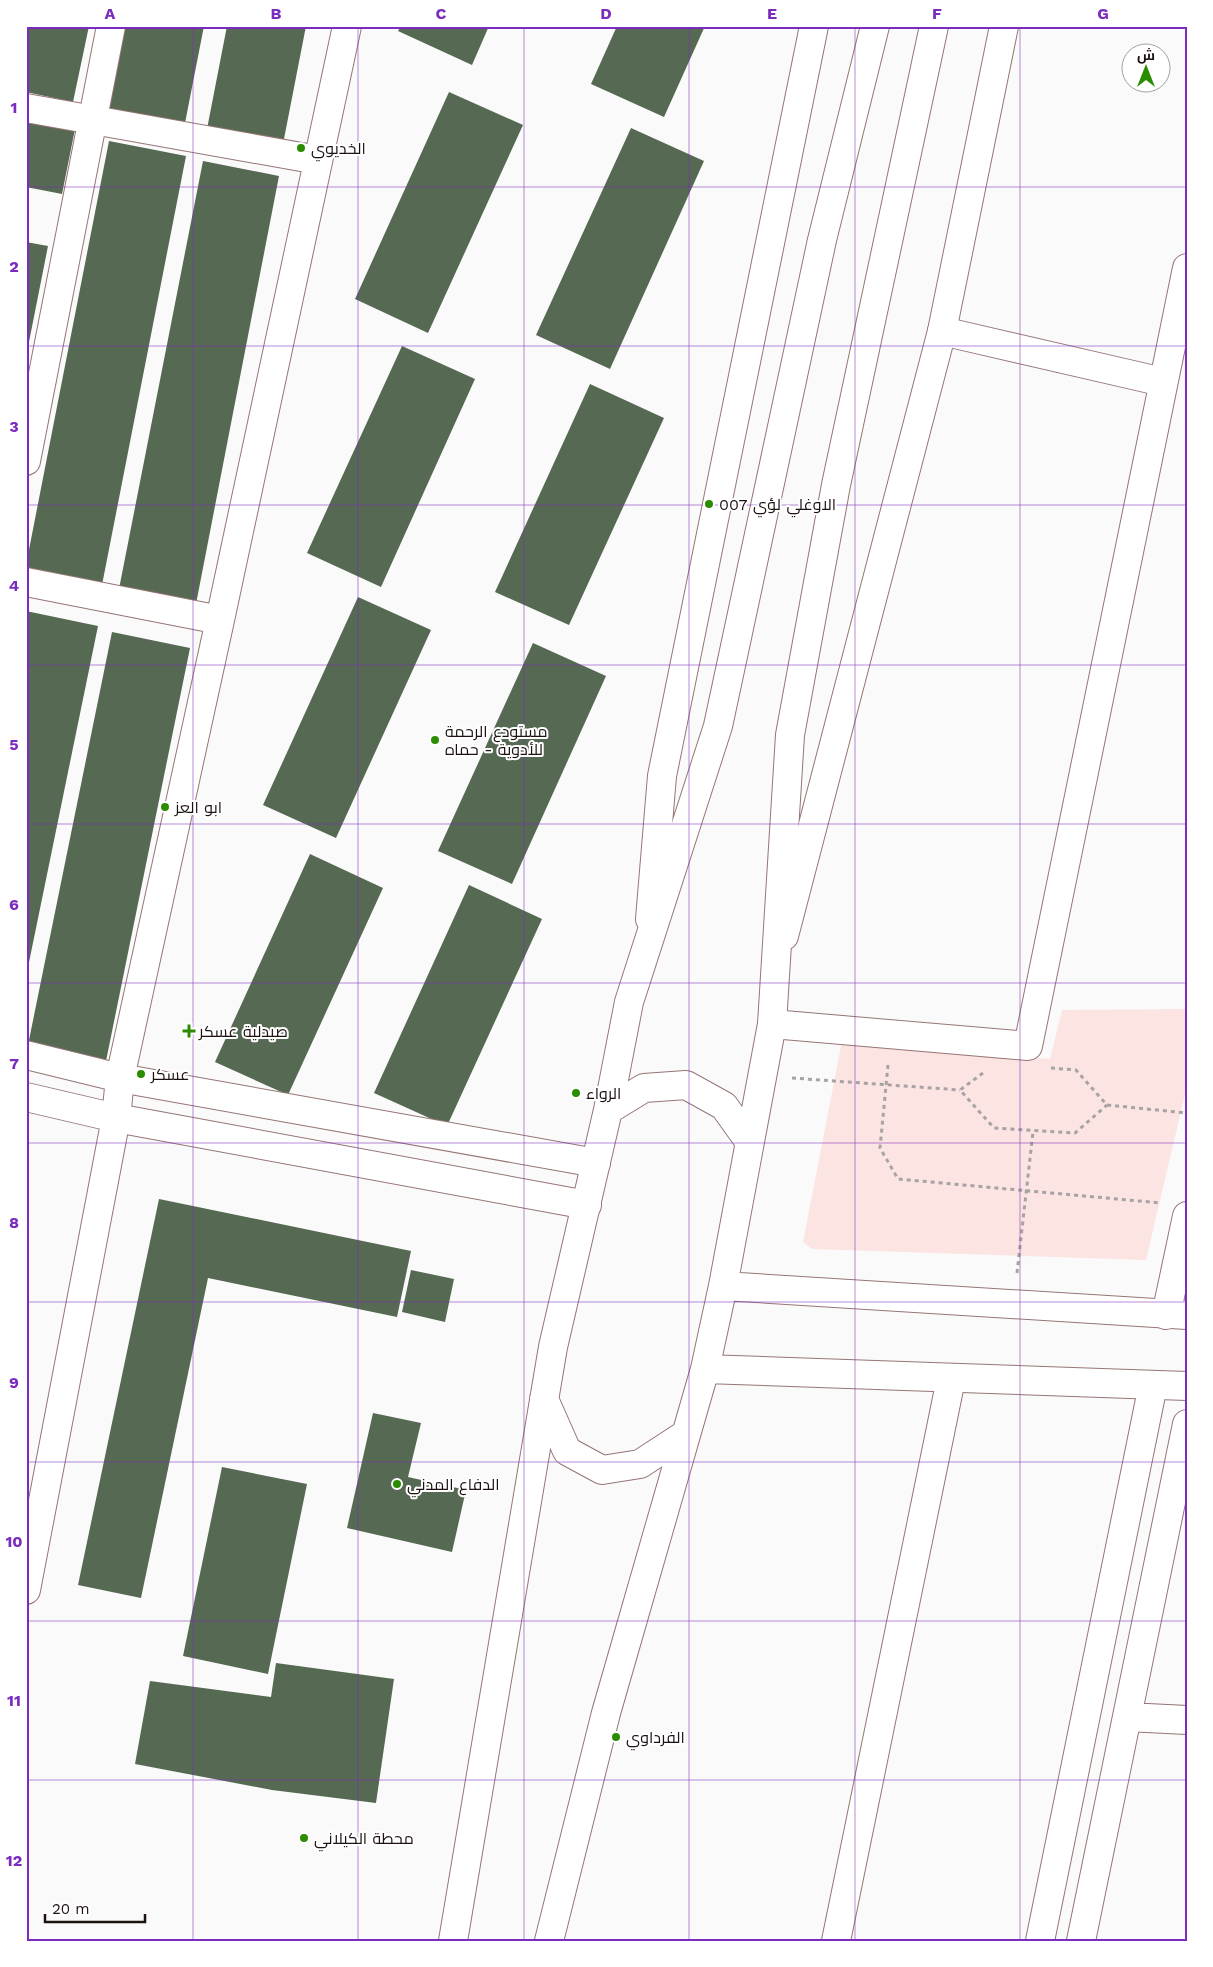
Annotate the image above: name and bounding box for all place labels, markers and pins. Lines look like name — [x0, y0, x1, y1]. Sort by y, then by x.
place label: الخديوي — [311, 139, 366, 162]
marker: الخديوي — [295, 142, 307, 154]
place label: الاوغلي لؤي 007 — [719, 495, 836, 518]
marker: الاوغلي لؤي 007 — [703, 498, 715, 510]
place label: مستودع الرحمة للأدوية - حماه — [445, 722, 547, 759]
marker: مستودع الرحمة للأدوية - حماه — [429, 734, 441, 746]
place label: ابو العز — [174, 798, 222, 817]
marker: ابو العز — [159, 801, 171, 813]
place label: صيدلية عسكر — [198, 1022, 288, 1041]
marker: صيدلية عسكر — [183, 1025, 195, 1037]
place label: عسكر — [150, 1065, 190, 1084]
marker: عسكر — [135, 1068, 147, 1080]
place label: الرواء — [586, 1084, 621, 1103]
marker: الرواء — [570, 1087, 582, 1099]
place label: الدفاع المدني — [407, 1475, 499, 1498]
marker: الدفاع المدني — [391, 1478, 403, 1490]
place label: الفرداوي — [626, 1728, 685, 1751]
marker: الفرداوي — [610, 1731, 622, 1743]
place label: محطة الكيلاني — [314, 1829, 414, 1852]
marker: محطة الكيلاني — [298, 1832, 310, 1844]

